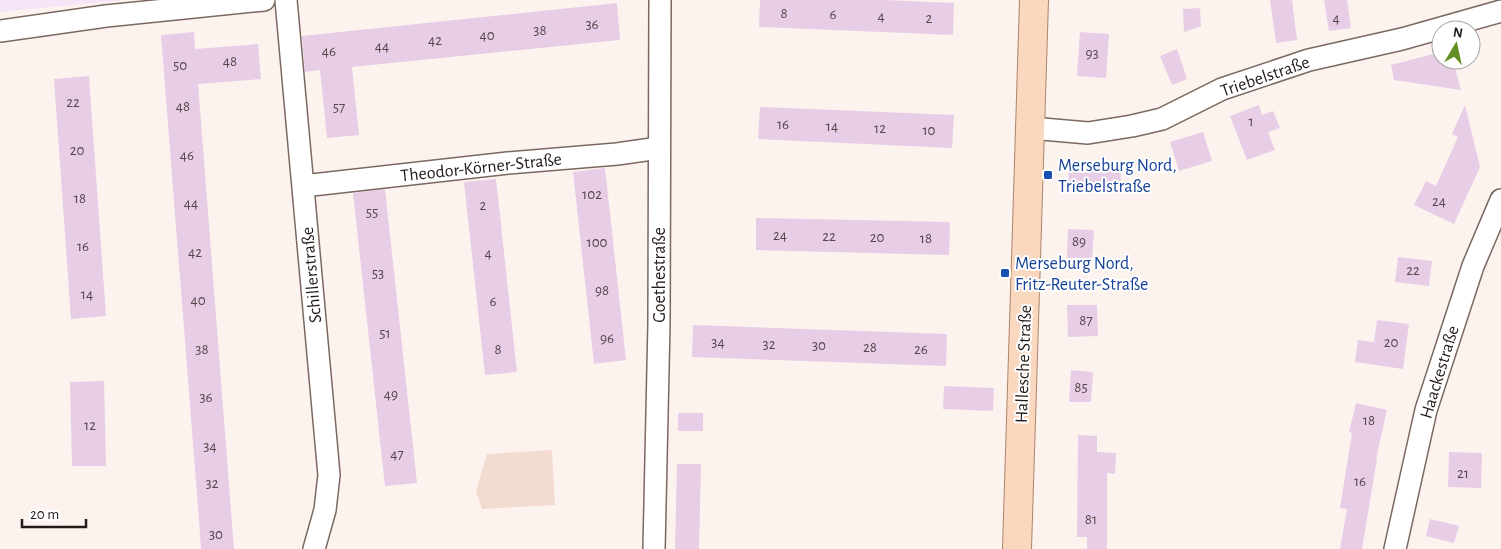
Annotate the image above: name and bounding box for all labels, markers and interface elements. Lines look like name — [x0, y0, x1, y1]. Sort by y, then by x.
house number: 8 — [780, 6, 788, 21]
house number: 6 — [829, 7, 837, 22]
house number: 4 — [877, 9, 885, 24]
house number: 2 — [926, 11, 933, 26]
house number: 4 — [1332, 11, 1340, 26]
house number: 36 — [585, 17, 599, 32]
north arrow — [1431, 20, 1481, 70]
house number: 38 — [533, 23, 547, 38]
text: N — [1452, 25, 1464, 41]
house number: 40 — [479, 28, 495, 43]
house number: 42 — [428, 33, 442, 48]
house number: 44 — [375, 39, 389, 54]
house number: 46 — [322, 44, 336, 59]
house number: 93 — [1085, 46, 1099, 61]
street label: Triebelstraße — [1219, 53, 1312, 101]
house number: 48 — [223, 54, 237, 69]
house number: 50 — [173, 58, 187, 73]
house number: 22 — [66, 95, 80, 110]
house number: 48 — [176, 99, 190, 114]
house number: 57 — [333, 100, 345, 115]
house number: 1 — [1248, 114, 1254, 129]
house number: 16 — [777, 117, 789, 132]
house number: 14 — [826, 119, 838, 134]
house number: 12 — [874, 121, 886, 136]
house number: 10 — [922, 123, 936, 138]
house number: 20 — [70, 143, 84, 158]
house number: 46 — [180, 148, 194, 163]
street label: Theodor-Körner-Straße — [400, 151, 563, 185]
place label: Merseburg Nord, Triebelstraße — [1058, 157, 1177, 196]
marker: Merseburg Nord, Triebelstraße — [1042, 169, 1054, 181]
house number: 102 — [582, 187, 602, 202]
house number: 18 — [74, 191, 86, 206]
house number: 24 — [1432, 194, 1446, 209]
house number: 44 — [184, 196, 198, 211]
house number: 2 — [480, 198, 487, 213]
house number: 55 — [366, 205, 378, 220]
street label: Schillerstraße — [299, 226, 325, 324]
street label: Goethestraße — [651, 227, 669, 323]
house number: 24 — [773, 228, 787, 243]
house number: 22 — [822, 229, 836, 244]
house number: 20 — [870, 230, 884, 245]
house number: 18 — [920, 231, 932, 246]
house number: 89 — [1072, 234, 1086, 249]
house number: 100 — [586, 235, 608, 250]
house number: 16 — [77, 239, 89, 254]
house number: 42 — [188, 245, 202, 260]
house number: 4 — [484, 246, 492, 261]
place label: Merseburg Nord, Fritz-Reuter-Straße — [1015, 255, 1148, 294]
house number: 22 — [1406, 263, 1420, 278]
house number: 53 — [372, 266, 384, 281]
marker: Merseburg Nord, Fritz-Reuter-Straße — [999, 267, 1011, 279]
house number: 98 — [595, 283, 609, 298]
house number: 14 — [81, 287, 93, 302]
house number: 40 — [190, 293, 206, 308]
house number: 6 — [489, 294, 497, 309]
street label: Hallesche Straße — [1013, 305, 1035, 423]
house number: 87 — [1079, 313, 1093, 328]
street label: Haackestraße — [1417, 324, 1463, 421]
house number: 51 — [379, 326, 391, 341]
house number: 96 — [600, 331, 614, 346]
house number: 34 — [711, 335, 725, 350]
house number: 20 — [1384, 335, 1398, 350]
house number: 32 — [762, 337, 776, 352]
house number: 30 — [812, 338, 826, 353]
house number: 28 — [863, 340, 877, 355]
house number: 38 — [195, 342, 209, 357]
house number: 8 — [494, 342, 502, 357]
house number: 26 — [914, 342, 928, 357]
house number: 85 — [1074, 380, 1088, 395]
house number: 49 — [384, 387, 398, 402]
house number: 36 — [199, 390, 213, 405]
house number: 18 — [1363, 413, 1375, 428]
house number: 12 — [84, 418, 96, 433]
house number: 34 — [203, 439, 217, 454]
house number: 47 — [390, 447, 404, 462]
house number: 21 — [1457, 466, 1469, 481]
house number: 16 — [1354, 474, 1366, 489]
house number: 32 — [205, 476, 219, 491]
scale bar — [22, 496, 86, 528]
text: 20 m — [30, 507, 59, 522]
house number: 81 — [1085, 512, 1097, 527]
house number: 30 — [209, 527, 223, 542]

